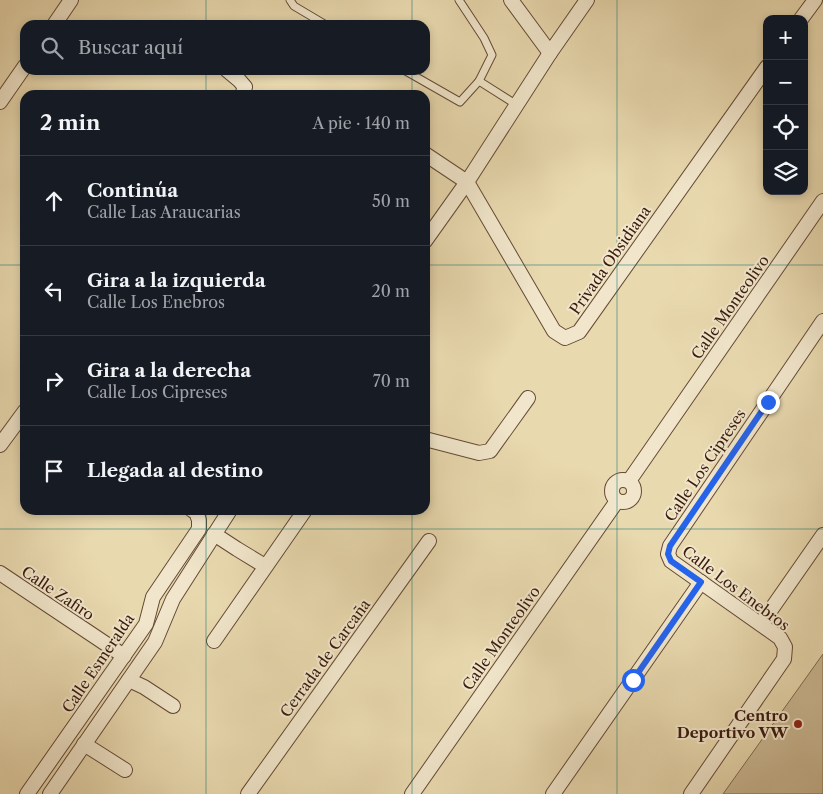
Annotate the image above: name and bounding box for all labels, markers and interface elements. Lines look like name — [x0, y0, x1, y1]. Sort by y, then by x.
map controls — [763, 15, 808, 195]
button: + — [763, 15, 808, 60]
search box — [20, 20, 430, 75]
icon: search — [38, 34, 66, 62]
text: Buscar aquí — [78, 36, 183, 59]
button: − — [763, 60, 808, 105]
button: locate — [763, 105, 808, 150]
text: 2 min — [40, 110, 100, 135]
text: A pie · 140 m — [312, 113, 410, 133]
button: layers — [763, 150, 808, 195]
text: Continúa — [87, 179, 178, 202]
icon: ahead — [40, 187, 68, 215]
text: 50 m — [372, 191, 410, 211]
text: Calle Las Araucarias — [87, 202, 241, 222]
street label: Privada Obsidiana — [565, 202, 655, 318]
street label: Calle Monteolivo — [687, 251, 773, 363]
text: Gira a la izquierda — [87, 269, 266, 292]
icon: left — [40, 277, 68, 305]
text: 20 m — [371, 281, 410, 301]
text: Calle Los Enebros — [87, 292, 225, 312]
text: Gira a la derecha — [87, 359, 251, 382]
icon: right — [40, 367, 68, 395]
text: 70 m — [373, 371, 410, 391]
text: Calle Los Cipreses — [87, 382, 227, 402]
route end — [757, 391, 780, 414]
street label: Calle Los Cipreses — [660, 405, 750, 525]
icon: arrive — [40, 457, 68, 485]
text: Llegada al destino — [87, 459, 263, 482]
street label: Calle Los Enebros — [679, 541, 793, 635]
street label: Calle Zafiro — [18, 562, 98, 624]
street label: Calle Monteolivo — [458, 582, 544, 694]
street label: Cerrada de Carcaña — [276, 595, 374, 721]
street label: Calle Esmeralda — [58, 610, 138, 716]
route start — [622, 669, 645, 692]
place label: Centro Deportivo VW — [677, 706, 789, 742]
marker: Centro Deportivo VW — [792, 718, 804, 730]

